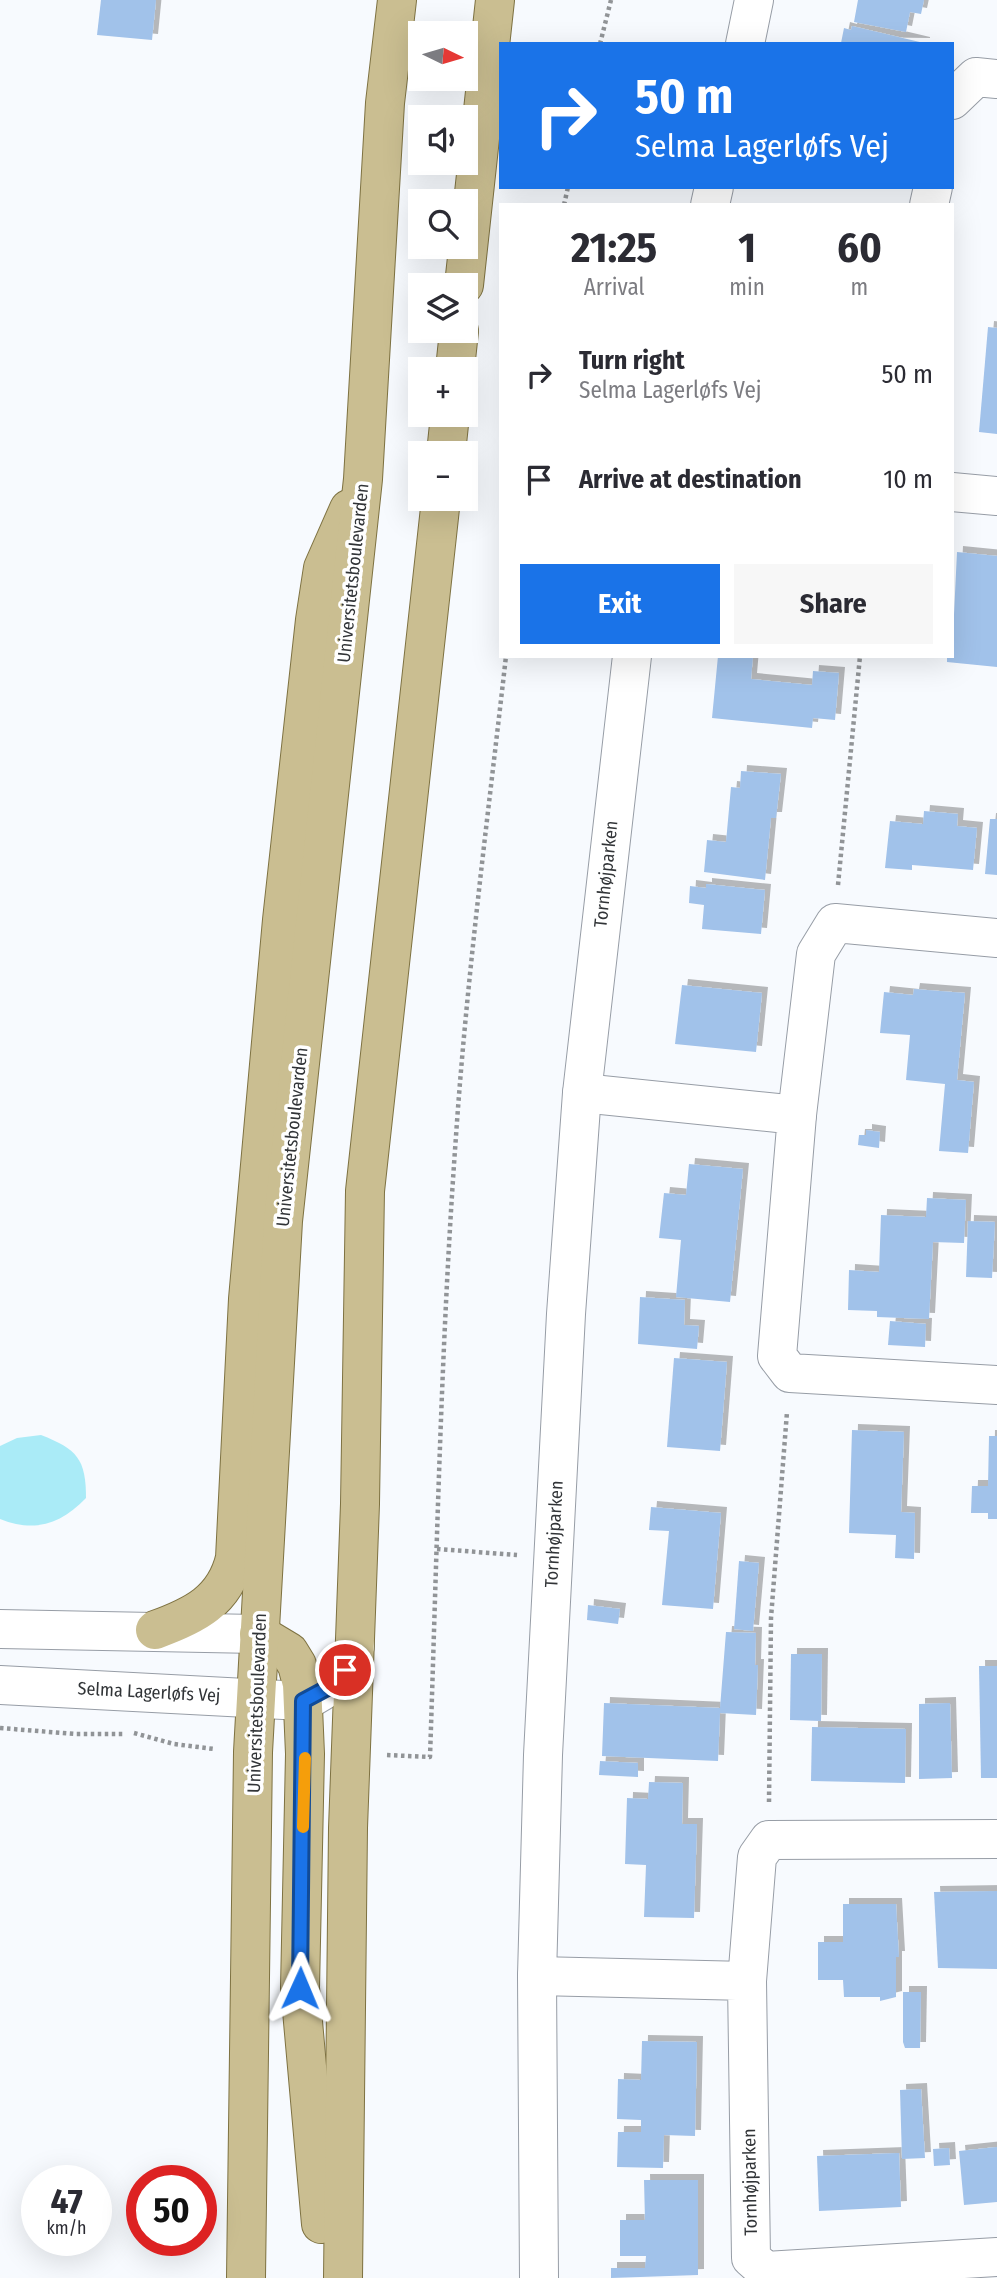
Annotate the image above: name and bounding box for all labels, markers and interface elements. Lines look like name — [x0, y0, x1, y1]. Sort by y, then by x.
north arrow — [408, 21, 478, 91]
map controls — [408, 21, 478, 511]
text: 50 m — [635, 67, 733, 126]
icon: right — [520, 70, 611, 161]
button: sound — [408, 105, 478, 175]
text: Selma Lagerløfs Vej — [635, 127, 889, 165]
button: search — [408, 189, 478, 259]
text: 21:25 — [571, 223, 657, 273]
text: 1 — [738, 223, 756, 273]
text: 60 — [837, 223, 882, 273]
button: layers — [408, 273, 478, 343]
text: Arrival — [584, 273, 645, 301]
text: min — [729, 273, 765, 301]
text: m — [851, 273, 868, 301]
text: Turn right — [579, 345, 685, 376]
icon: right — [520, 356, 558, 394]
button: + — [408, 357, 478, 427]
text: 50 m — [881, 359, 933, 390]
text: Selma Lagerløfs Vej — [579, 376, 762, 404]
button: − — [408, 441, 478, 511]
icon: arrive — [520, 461, 558, 499]
text: Arrive at destination — [579, 464, 802, 495]
text: 10 m — [883, 464, 933, 495]
street label: Universitetsboulevarden — [333, 482, 373, 664]
button: Exit — [520, 564, 720, 644]
button: Share — [734, 564, 933, 644]
street label: Tornhøjparken — [589, 820, 623, 928]
street label: Universitetsboulevarden — [272, 1046, 312, 1228]
street label: Tornhøjparken — [540, 1480, 568, 1588]
street label: Universitetsboulevarden — [243, 1613, 271, 1793]
pin — [315, 1640, 375, 1700]
icon: arrive — [326, 1651, 364, 1689]
street label: Selma Lagerløfs Vej — [77, 1677, 221, 1707]
position arrow — [263, 1951, 337, 2025]
street label: Tornhøjparken — [738, 2128, 762, 2236]
speed limit sign: 50 — [126, 2165, 217, 2256]
text: 47 — [50, 2180, 83, 2222]
text: km/h — [46, 2217, 87, 2239]

